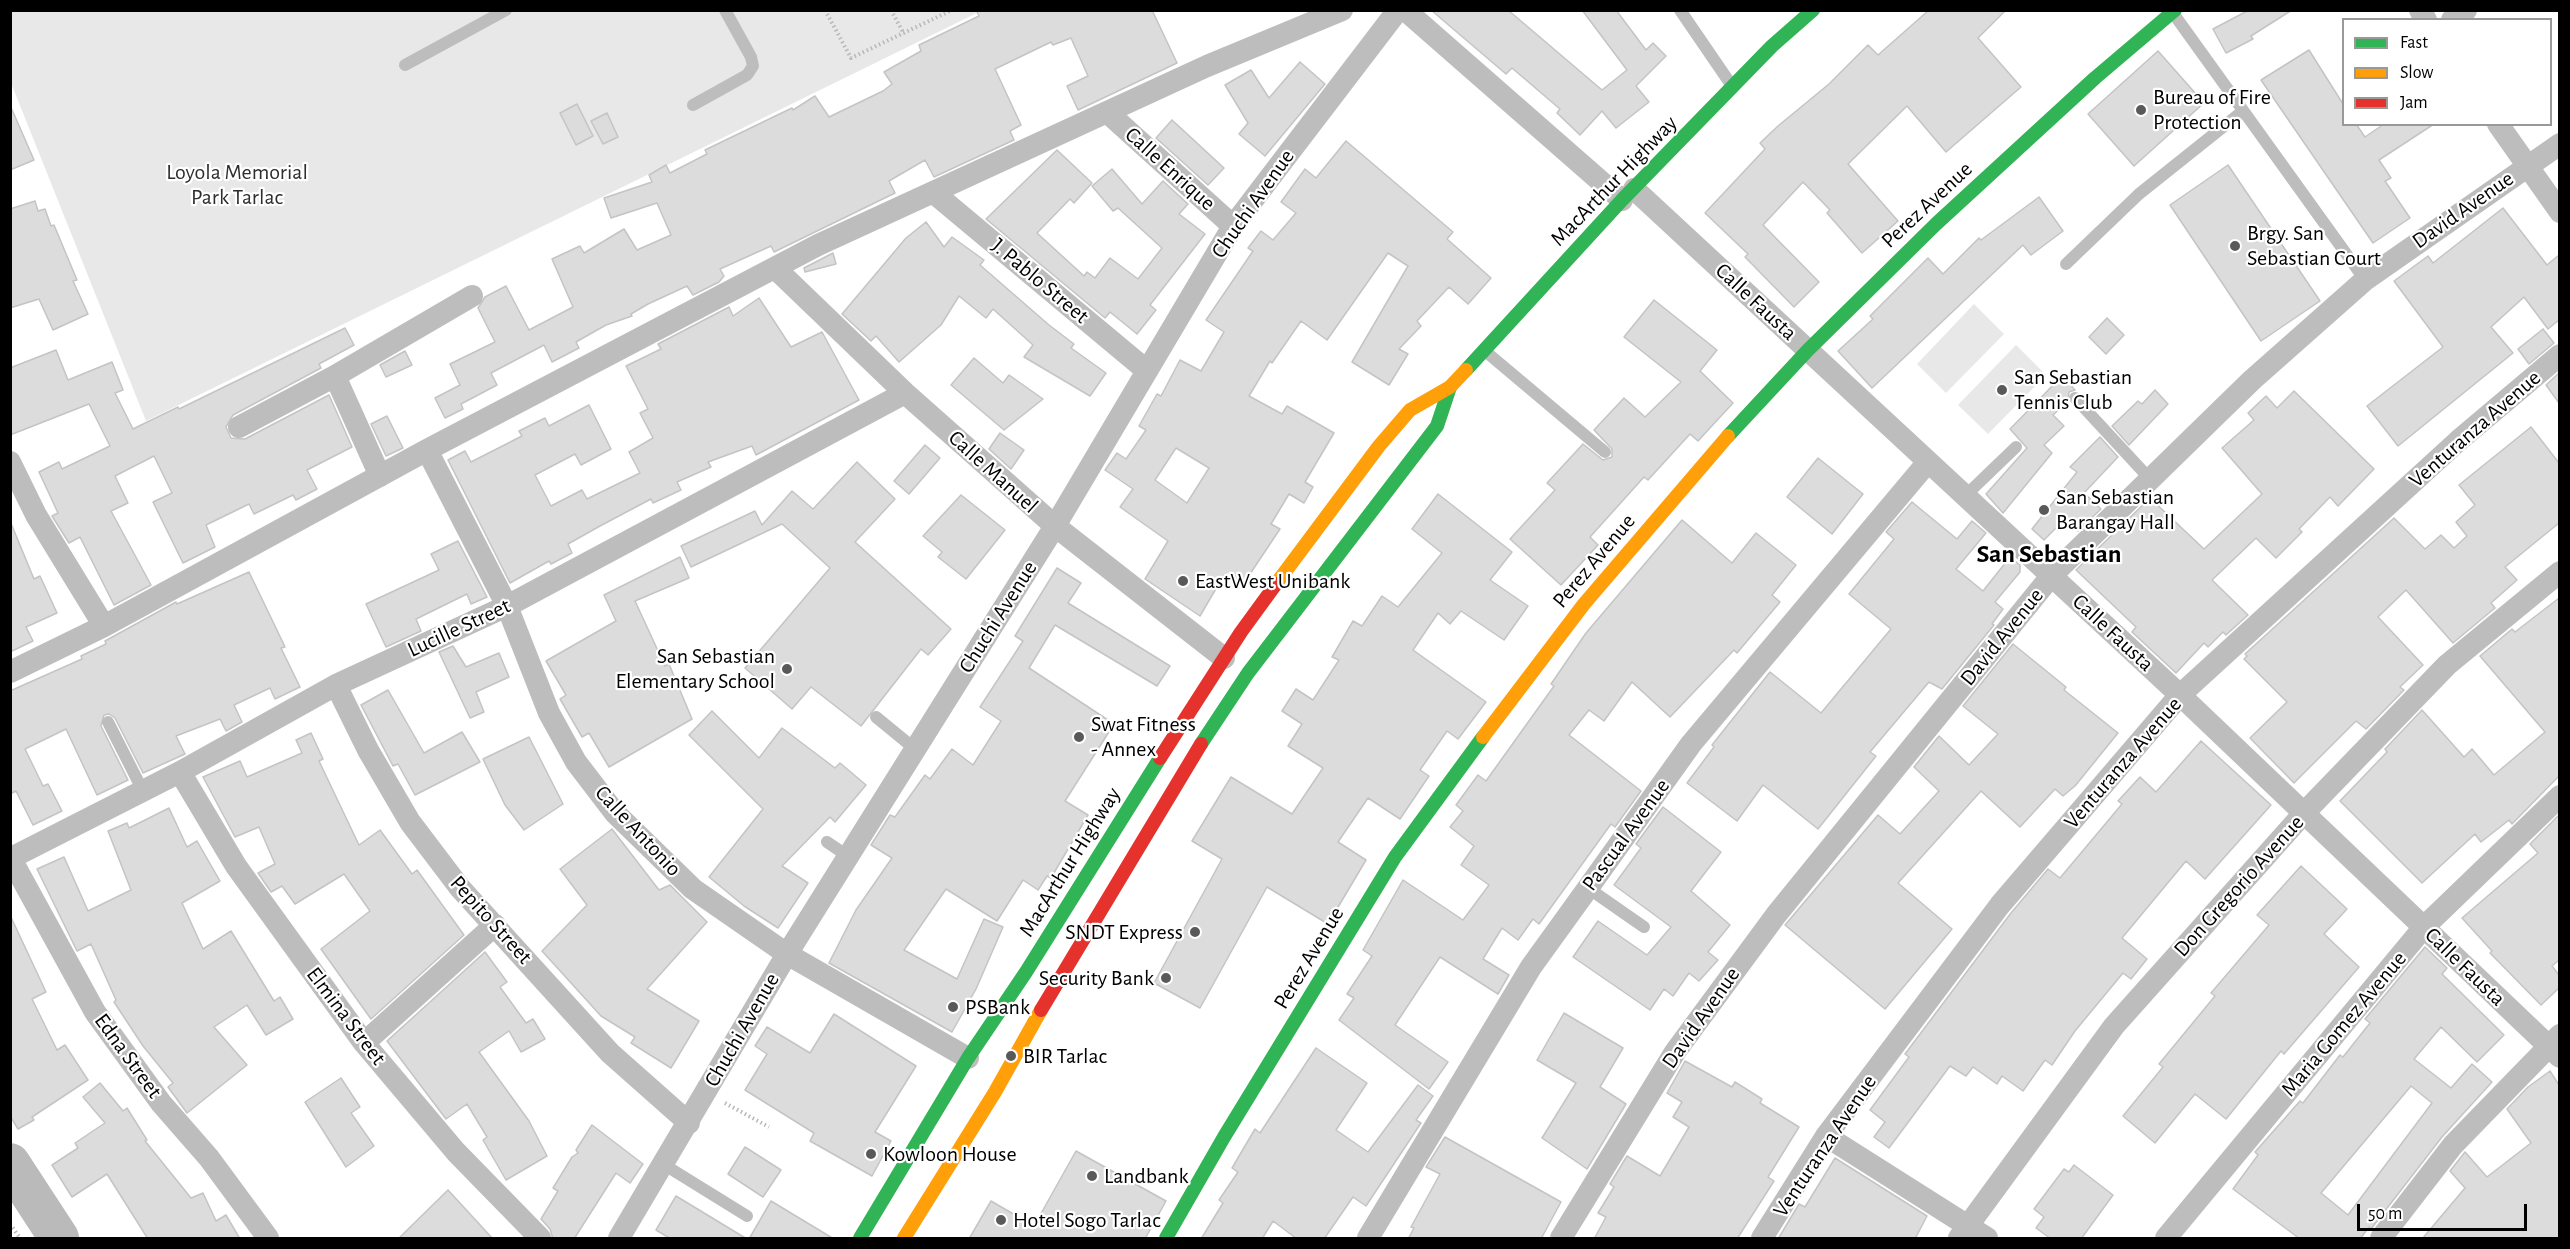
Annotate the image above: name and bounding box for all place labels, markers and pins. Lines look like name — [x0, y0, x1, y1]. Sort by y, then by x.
place label: Bureau of Fire Protection — [2153, 84, 2271, 136]
marker: Bureau of Fire Protection — [2134, 103, 2148, 117]
place label: Brgy. San Sebastian Court — [2247, 220, 2381, 272]
marker: Brgy. San Sebastian Court — [2228, 239, 2242, 253]
place label: San Sebastian Tennis Club — [2014, 364, 2132, 416]
marker: San Sebastian Tennis Club — [1995, 383, 2009, 397]
place label: San Sebastian Barangay Hall — [2056, 484, 2175, 536]
marker: San Sebastian Barangay Hall — [2037, 503, 2051, 517]
place label: EastWest Unibank — [1195, 568, 1350, 594]
marker: EastWest Unibank — [1176, 574, 1190, 588]
place label: San Sebastian Elementary School — [616, 643, 775, 694]
marker: San Sebastian Elementary School — [780, 662, 794, 676]
place label: Swat Fitness - Annex — [1091, 711, 1196, 762]
marker: Swat Fitness - Annex — [1072, 730, 1086, 744]
place label: SNDT Express — [1065, 919, 1183, 945]
marker: SNDT Express — [1188, 925, 1202, 939]
place label: Security Bank — [1039, 965, 1154, 991]
marker: Security Bank — [1159, 971, 1173, 985]
place label: PSBank — [965, 994, 1030, 1020]
marker: PSBank — [946, 1000, 960, 1014]
place label: BIR Tarlac — [1023, 1043, 1107, 1069]
marker: BIR Tarlac — [1004, 1049, 1018, 1063]
place label: Kowloon House — [883, 1141, 1017, 1167]
marker: Kowloon House — [864, 1147, 878, 1161]
place label: Landbank — [1104, 1163, 1188, 1189]
marker: Landbank — [1085, 1169, 1099, 1183]
place label: Hotel Sogo Tarlac — [1013, 1207, 1161, 1233]
marker: Hotel Sogo Tarlac — [994, 1213, 1008, 1227]

